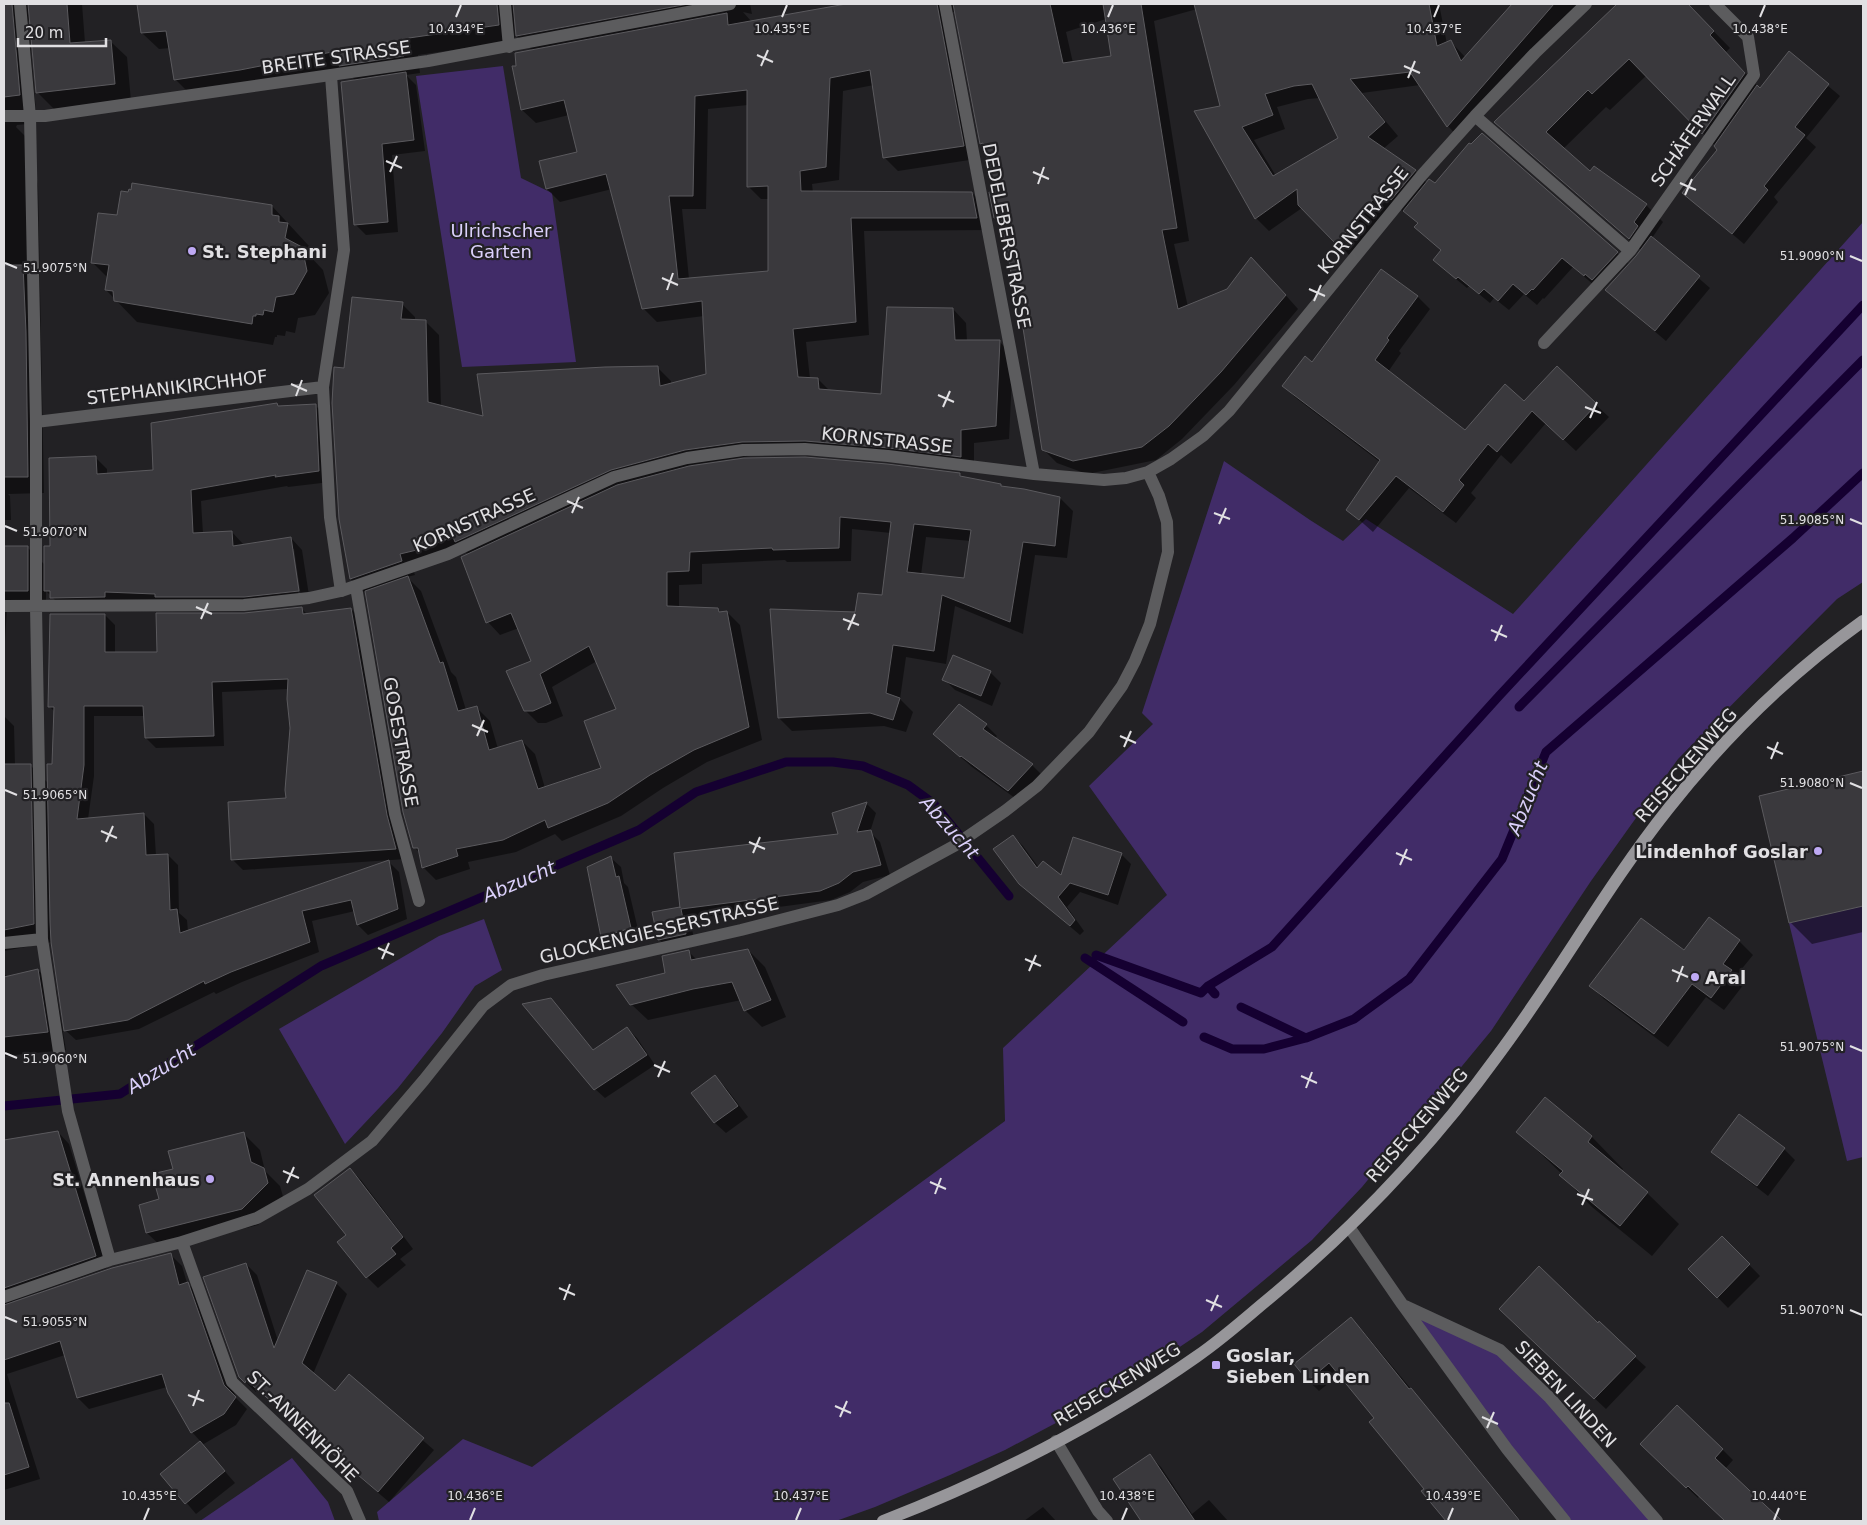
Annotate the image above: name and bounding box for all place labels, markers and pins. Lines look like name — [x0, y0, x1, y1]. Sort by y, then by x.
place label: St. Stephani — [202, 241, 327, 262]
marker: St. Stephani — [186, 245, 198, 257]
place label: Lindenhof Goslar — [1635, 841, 1808, 862]
marker: Lindenhof Goslar — [1812, 845, 1824, 857]
place label: Aral — [1705, 967, 1746, 988]
marker: Aral — [1689, 971, 1701, 983]
place label: St. Annenhaus — [52, 1169, 200, 1190]
marker: St. Annenhaus — [204, 1173, 216, 1185]
place label: Goslar, Sieben Linden — [1226, 1345, 1370, 1387]
marker: Goslar, Sieben Linden — [1210, 1359, 1222, 1371]

